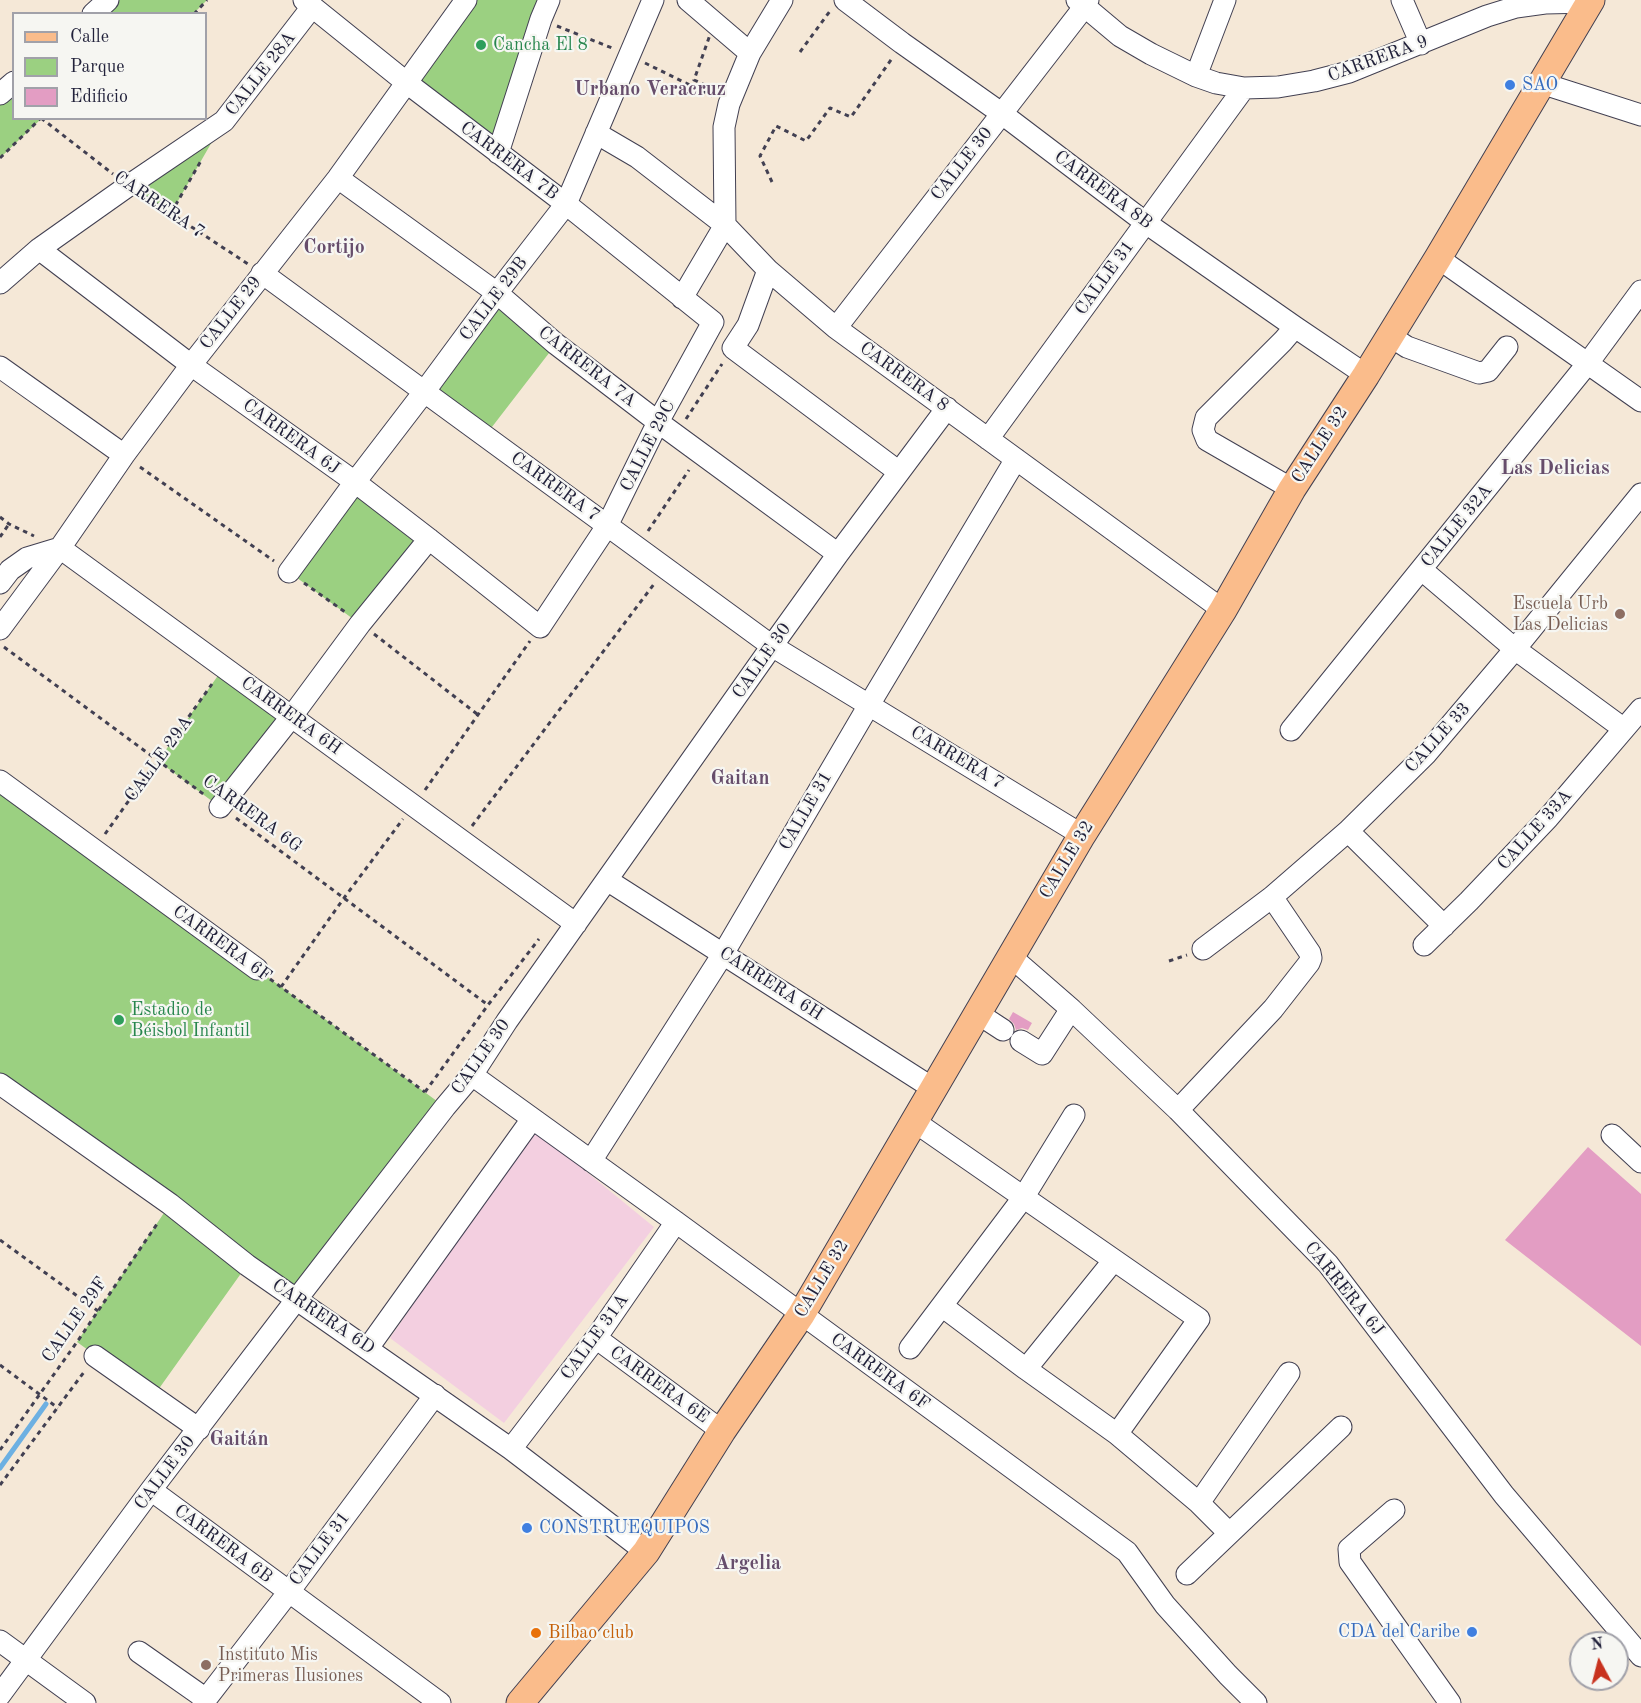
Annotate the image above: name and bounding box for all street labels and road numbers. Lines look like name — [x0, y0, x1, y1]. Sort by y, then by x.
street label: CALLE 28A — [221, 28, 301, 120]
street label: CARRERA 9 — [1325, 31, 1431, 87]
street label: CARRERA 7B — [456, 117, 562, 205]
street label: CALLE 30 — [927, 123, 997, 205]
street label: CARRERA 8B — [1050, 146, 1156, 234]
street label: CARRERA 7 — [109, 167, 209, 243]
street label: CALLE 31 — [1071, 236, 1139, 320]
street label: CALLE 29B — [455, 253, 533, 345]
street label: CALLE 29 — [196, 272, 266, 354]
street label: CARRERA 7A — [533, 322, 641, 412]
street label: CARRERA 8 — [855, 337, 953, 417]
street label: CARRERA 6J — [238, 394, 344, 480]
street label: CALLE 29C — [616, 397, 680, 495]
street label: CALLE 32 — [1287, 402, 1353, 488]
street label: CARRERA 7 — [506, 447, 604, 527]
street label: CALLE 32A — [1417, 480, 1497, 572]
street label: CALLE 30 — [728, 619, 796, 703]
street label: CARRERA 6H — [236, 672, 346, 760]
street label: CALLE 33 — [1401, 698, 1475, 778]
street label: CALLE 29A — [121, 712, 197, 806]
street label: CARRERA 7 — [906, 722, 1008, 794]
street label: CALLE 31 — [775, 768, 837, 854]
street label: CARRERA 6G — [198, 771, 306, 857]
street label: CALLE 33A — [1493, 785, 1577, 875]
street label: CALLE 32 — [1035, 817, 1099, 903]
street label: CARRERA 6F — [168, 901, 276, 987]
street label: CARRERA 6H — [715, 942, 827, 1026]
street label: CALLE 30 — [447, 1015, 515, 1099]
street label: CALLE 32 — [790, 1236, 854, 1322]
street label: CARRERA 6J — [1299, 1238, 1389, 1340]
street label: CALLE 29F — [38, 1273, 112, 1367]
street label: CARRERA 6D — [268, 1275, 378, 1359]
street label: CALLE 31A — [557, 1290, 633, 1384]
street label: CARRERA 6F — [826, 1329, 934, 1415]
street label: CARRERA 6E — [605, 1342, 713, 1428]
street label: CALLE 30 — [130, 1432, 200, 1514]
street label: CARRERA 6B — [170, 1500, 276, 1588]
street label: CALLE 31 — [285, 1508, 355, 1590]

